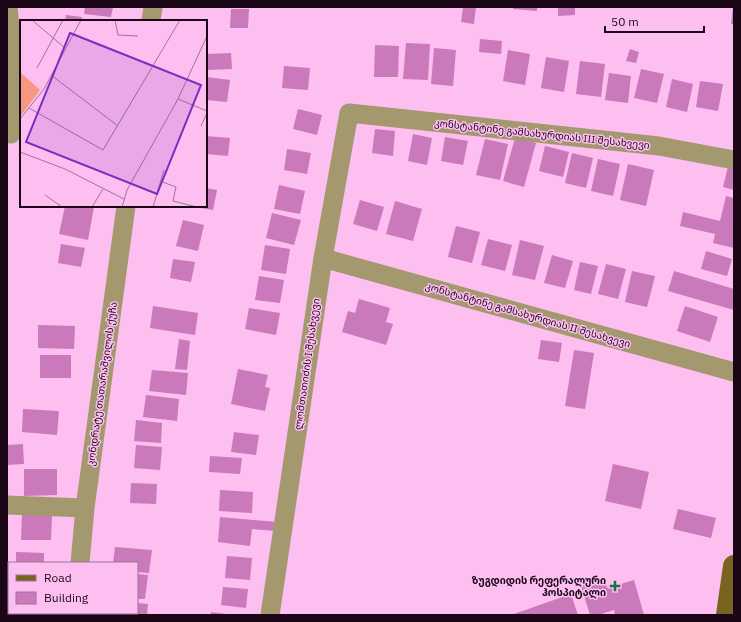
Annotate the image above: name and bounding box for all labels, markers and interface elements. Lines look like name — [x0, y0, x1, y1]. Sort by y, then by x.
scale bar — [605, 8, 704, 34]
text: 50 m — [611, 14, 639, 29]
inset map — [20, 20, 207, 207]
street label: კონსტანტინე გამსახურდიას III შესახვევი — [434, 116, 651, 152]
street label: კონსტანტინე გამსახურდიას II შესახვევი — [424, 279, 632, 351]
street label: ლომთათიძის I შესახვევი — [291, 297, 323, 431]
street label: კონდრატე თათარაშვილის ქუჩა — [84, 301, 120, 467]
legend — [8, 562, 138, 614]
text: Road — [44, 570, 72, 585]
place label: ზუგდიდის რეფერალური ჰოსპიტალი — [472, 574, 606, 599]
marker: ზუგდიდის რეფერალური ჰოსპიტალი — [609, 580, 621, 592]
text: Building — [44, 590, 89, 605]

